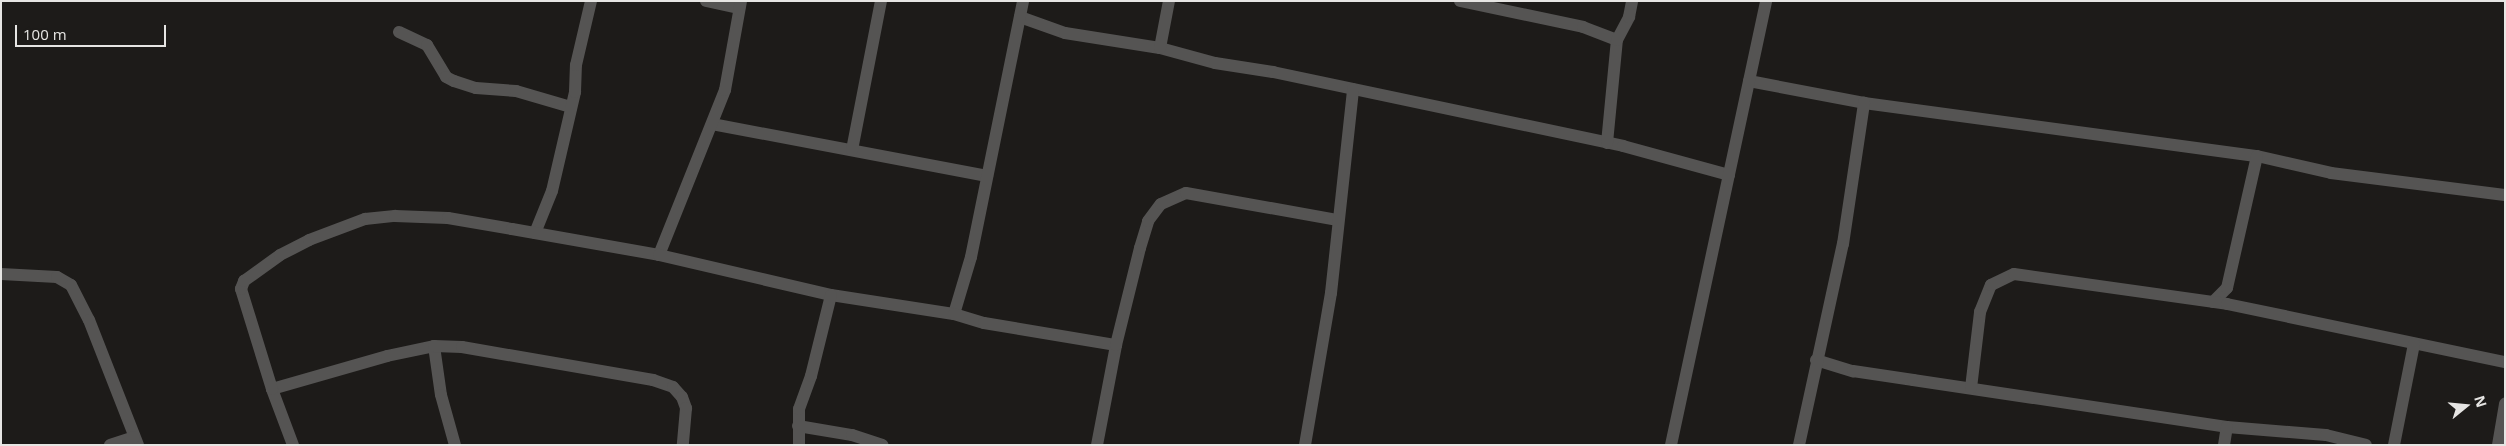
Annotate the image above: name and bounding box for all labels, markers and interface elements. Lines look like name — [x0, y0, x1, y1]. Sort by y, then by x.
scale bar — [18, 15, 169, 47]
text: 100 m — [23, 24, 67, 44]
north arrow — [2441, 381, 2491, 431]
text: N — [2470, 393, 2492, 410]

